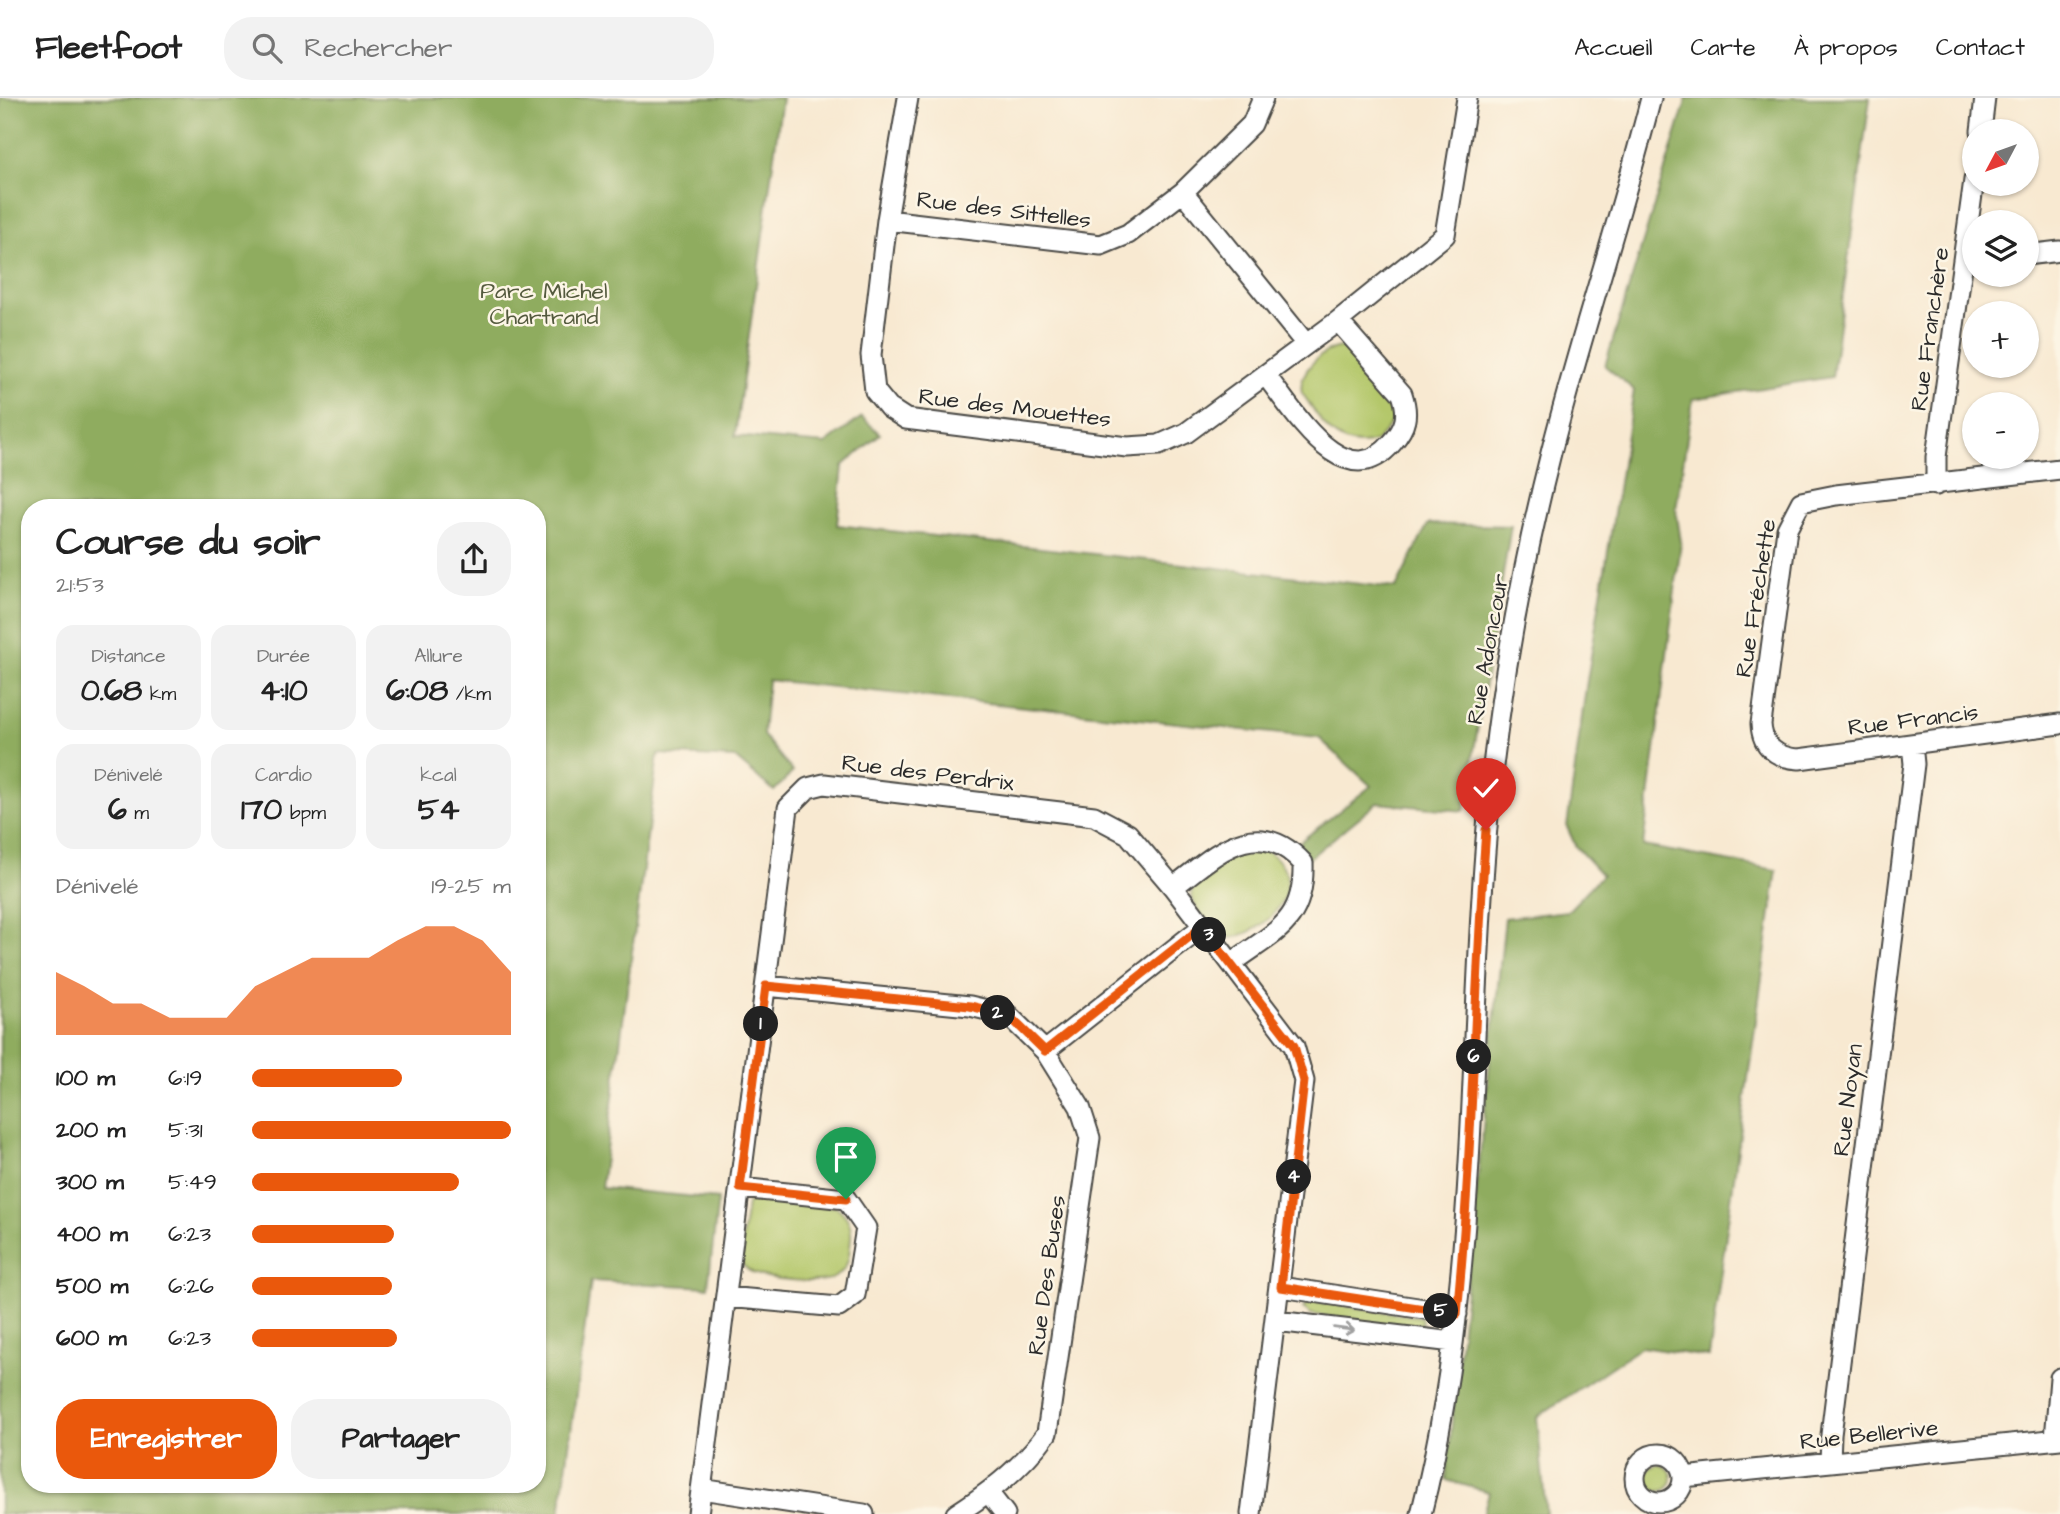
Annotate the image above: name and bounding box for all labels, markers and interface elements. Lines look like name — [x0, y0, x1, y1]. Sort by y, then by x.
search box — [224, 17, 714, 80]
text: Fleetfoot — [35, 25, 182, 71]
icon: search — [248, 29, 286, 67]
text: Rechercher — [304, 30, 452, 66]
text: Accueil — [1574, 31, 1653, 65]
text: Carte — [1691, 31, 1756, 65]
text: À propos — [1794, 31, 1898, 65]
text: Contact — [1936, 31, 2025, 65]
north arrow — [1962, 119, 2039, 196]
map controls — [1962, 119, 2039, 469]
street label: Rue des Sittelles — [915, 183, 1093, 237]
button: layers — [1962, 210, 2039, 287]
street label: Rue Franchère — [1903, 245, 1957, 413]
park label: Parc Michel Chartrand — [480, 275, 608, 333]
button: + — [1962, 301, 2039, 378]
street label: Rue des Mouettes — [917, 380, 1113, 436]
button: − — [1962, 392, 2039, 469]
text: Course du soir — [56, 517, 321, 569]
street label: Rue Fréchette — [1728, 517, 1784, 680]
button: share — [437, 522, 511, 596]
text: 21:53 — [56, 569, 104, 601]
street label: Rue Adoncour — [1459, 571, 1517, 727]
text: Distance — [92, 643, 165, 670]
text: Durée — [257, 643, 310, 670]
text: Allure — [414, 643, 463, 670]
text: 0.68 — [81, 670, 142, 712]
text: 4:10 — [259, 670, 308, 712]
text: 6:08 — [386, 670, 448, 712]
text: km — [142, 681, 176, 708]
text: /km — [448, 681, 491, 708]
street label: Rue Francis — [1846, 696, 1980, 744]
street label: Rue des Perdrix — [840, 747, 1016, 799]
pin — [1456, 758, 1516, 830]
text: Dénivelé — [94, 762, 163, 789]
text: Cardio — [255, 762, 312, 789]
text: kcal — [420, 762, 457, 789]
icon: check — [1467, 769, 1505, 807]
text: 6 — [108, 789, 127, 831]
text: 170 — [241, 789, 282, 831]
text: 54 — [418, 789, 459, 831]
text: m — [127, 800, 149, 827]
text: bpm — [282, 800, 326, 827]
text: Dénivelé — [56, 870, 139, 902]
text: 19–25 m — [431, 870, 511, 902]
pin: 3 — [1192, 918, 1226, 952]
text: 3 — [1204, 921, 1213, 948]
pin: 2 — [981, 996, 1016, 1030]
text: 2 — [992, 999, 1003, 1026]
pin: 1 — [744, 1006, 778, 1042]
text: 1 — [759, 1010, 762, 1037]
pin: 6 — [1456, 1040, 1492, 1074]
street label: Rue Noyan — [1825, 1042, 1872, 1158]
text: 6 — [1468, 1043, 1479, 1070]
text: 100 m — [56, 1062, 115, 1094]
text: 6:19 — [168, 1062, 202, 1094]
text: 200 m — [56, 1114, 125, 1146]
text: 5:31 — [168, 1114, 203, 1146]
pin — [816, 1127, 876, 1199]
icon: arrive — [827, 1138, 865, 1176]
pin: 4 — [1276, 1160, 1312, 1194]
text: 4 — [1287, 1163, 1300, 1190]
text: 300 m — [56, 1166, 124, 1198]
text: 5:49 — [168, 1166, 217, 1198]
street label: Rue Des Buses — [1020, 1193, 1074, 1357]
text: 400 m — [56, 1218, 128, 1250]
text: 6:23 — [168, 1218, 211, 1250]
text: 500 m — [56, 1270, 128, 1302]
text: 6:26 — [168, 1270, 214, 1302]
pin: 5 — [1424, 1294, 1458, 1328]
text: 5 — [1434, 1297, 1447, 1324]
text: 600 m — [56, 1322, 127, 1354]
text: 6:23 — [168, 1322, 211, 1354]
one-way arrow — [1332, 1322, 1355, 1335]
button: Enregistrer — [56, 1399, 277, 1479]
button: Partager — [291, 1399, 511, 1479]
street label: Rue Bellerive — [1798, 1412, 1940, 1458]

